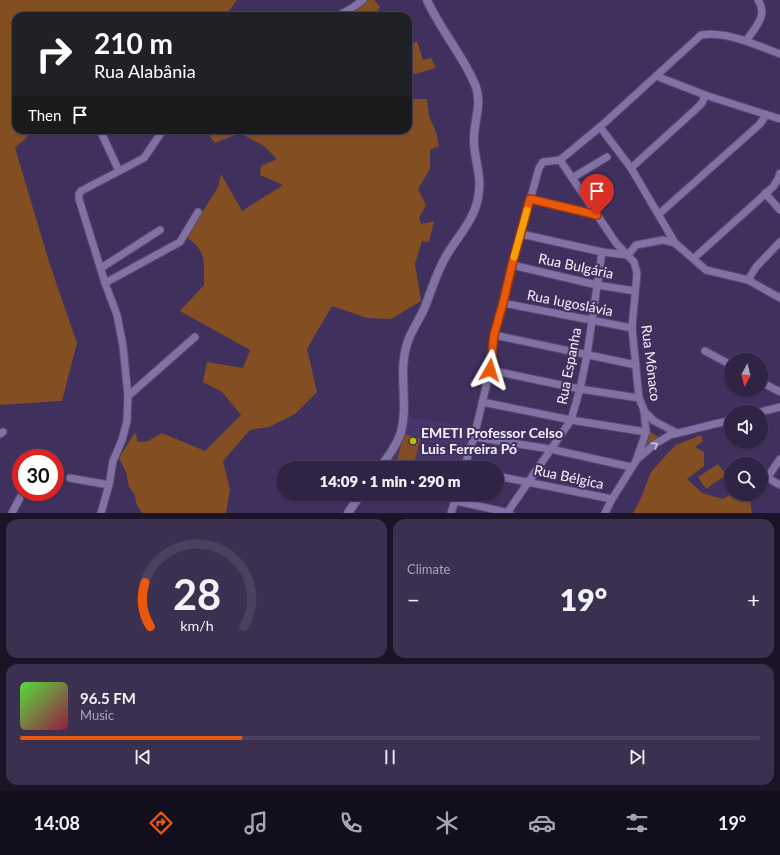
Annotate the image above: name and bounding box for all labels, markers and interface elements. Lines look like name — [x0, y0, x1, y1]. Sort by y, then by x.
text: 210 m — [94, 26, 173, 60]
icon: right — [28, 28, 80, 80]
text: Rua Alabânia — [94, 60, 196, 82]
icon: arrive — [69, 104, 91, 126]
text: Then — [28, 106, 61, 124]
pin — [580, 174, 614, 215]
icon: arrive — [586, 180, 608, 202]
street label: Rua Bulgária — [537, 249, 615, 282]
street label: Rua Iugoslávia — [526, 286, 615, 319]
street label: Rua Mônaco — [638, 324, 665, 402]
street label: Rua Espanha — [553, 326, 584, 406]
position arrow — [469, 349, 511, 391]
north arrow — [724, 353, 768, 397]
map controls — [724, 353, 768, 501]
button: sound — [724, 405, 768, 449]
place label: EMETI Professor Celso Luis Ferreira Pó — [421, 424, 563, 457]
marker: EMETI Professor Celso Luis Ferreira Pó — [408, 436, 418, 446]
one-way arrow — [651, 442, 658, 450]
speed limit sign: 30 — [12, 449, 64, 501]
button: search — [724, 457, 768, 501]
street label: Rua Bélgica — [533, 461, 606, 492]
text: 14:09 · 1 min · 290 m — [319, 472, 461, 490]
text: Climate — [407, 561, 450, 577]
text: 28 — [172, 568, 221, 618]
text: 19° — [560, 581, 607, 617]
text: − — [407, 586, 420, 613]
text: + — [747, 586, 760, 613]
text: km/h — [180, 616, 213, 633]
text: 96.5 FM — [80, 689, 136, 707]
text: Music — [80, 707, 114, 723]
icon: previous — [132, 746, 154, 768]
icon: pause — [379, 746, 401, 768]
icon: next — [626, 746, 648, 768]
icon: directions — [147, 809, 175, 837]
icon: music — [242, 809, 270, 837]
icon: phone — [337, 809, 365, 837]
icon: climate — [433, 809, 461, 837]
icon: car — [528, 809, 556, 837]
icon: filters — [623, 809, 651, 837]
text: 14:08 — [34, 812, 80, 834]
text: 19° — [718, 812, 746, 834]

